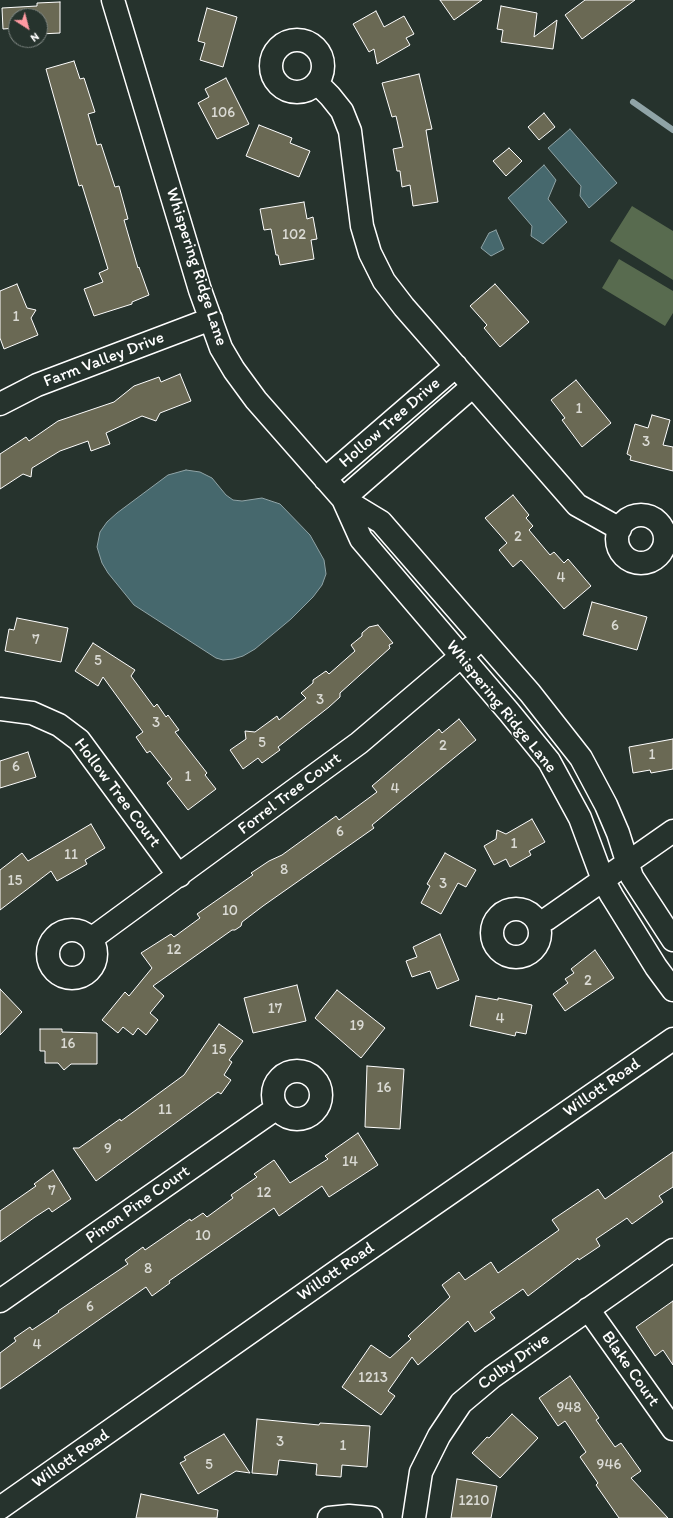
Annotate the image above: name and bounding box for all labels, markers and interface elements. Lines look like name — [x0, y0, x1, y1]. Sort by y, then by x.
north arrow — [8, 8, 48, 48]
text: N — [28, 30, 42, 45]
house number: 106 — [211, 104, 235, 122]
street label: Whispering Ridge Lane — [161, 185, 231, 349]
house number: 102 — [282, 226, 306, 244]
house number: 1 — [13, 308, 19, 326]
street label: Farm Valley Drive — [41, 328, 167, 392]
street label: Hollow Tree Drive — [335, 373, 445, 473]
house number: 1 — [576, 400, 582, 418]
house number: 3 — [642, 433, 650, 451]
house number: 2 — [514, 528, 522, 546]
house number: 4 — [556, 569, 566, 587]
house number: 6 — [611, 617, 619, 635]
house number: 7 — [32, 631, 40, 649]
street label: Whispering Ridge Lane — [441, 636, 561, 778]
house number: 5 — [94, 652, 102, 670]
house number: 3 — [316, 691, 324, 709]
house number: 3 — [152, 714, 160, 732]
street label: Hollow Tree Court — [69, 734, 165, 852]
house number: 5 — [258, 734, 266, 752]
house number: 2 — [439, 737, 447, 755]
house number: 1 — [649, 746, 655, 764]
street label: Forrel Tree Court — [234, 749, 346, 839]
house number: 6 — [12, 758, 20, 776]
house number: 1 — [185, 768, 191, 786]
house number: 4 — [390, 780, 400, 798]
house number: 6 — [336, 823, 344, 841]
house number: 1 — [511, 835, 517, 853]
house number: 11 — [64, 846, 78, 864]
house number: 8 — [280, 861, 288, 879]
house number: 15 — [8, 872, 22, 890]
house number: 3 — [439, 875, 447, 893]
house number: 10 — [222, 902, 238, 920]
house number: 12 — [167, 941, 181, 959]
house number: 2 — [584, 972, 592, 990]
house number: 17 — [268, 1000, 282, 1018]
house number: 4 — [495, 1010, 505, 1028]
house number: 19 — [350, 1017, 364, 1035]
house number: 16 — [61, 1035, 75, 1053]
house number: 15 — [212, 1041, 226, 1059]
street label: Willott Road — [559, 1054, 645, 1122]
house number: 16 — [377, 1079, 391, 1097]
house number: 11 — [158, 1101, 172, 1119]
house number: 9 — [104, 1140, 112, 1158]
house number: 14 — [342, 1153, 358, 1171]
street label: Pinon Pine Court — [82, 1161, 194, 1249]
house number: 7 — [48, 1182, 56, 1200]
house number: 12 — [257, 1184, 271, 1202]
house number: 10 — [195, 1227, 211, 1245]
street label: Willott Road — [293, 1238, 379, 1306]
house number: 8 — [144, 1260, 152, 1278]
house number: 6 — [86, 1298, 94, 1316]
street label: Blake Court — [597, 1327, 663, 1411]
street label: Colby Drive — [474, 1329, 554, 1395]
house number: 4 — [32, 1336, 42, 1354]
house number: 1213 — [358, 1369, 388, 1387]
house number: 948 — [556, 1399, 582, 1417]
street label: Willott Road — [28, 1425, 114, 1493]
house number: 3 — [276, 1433, 284, 1451]
house number: 1 — [340, 1437, 346, 1455]
house number: 5 — [205, 1456, 213, 1474]
house number: 946 — [597, 1456, 621, 1474]
house number: 1210 — [458, 1492, 490, 1510]

